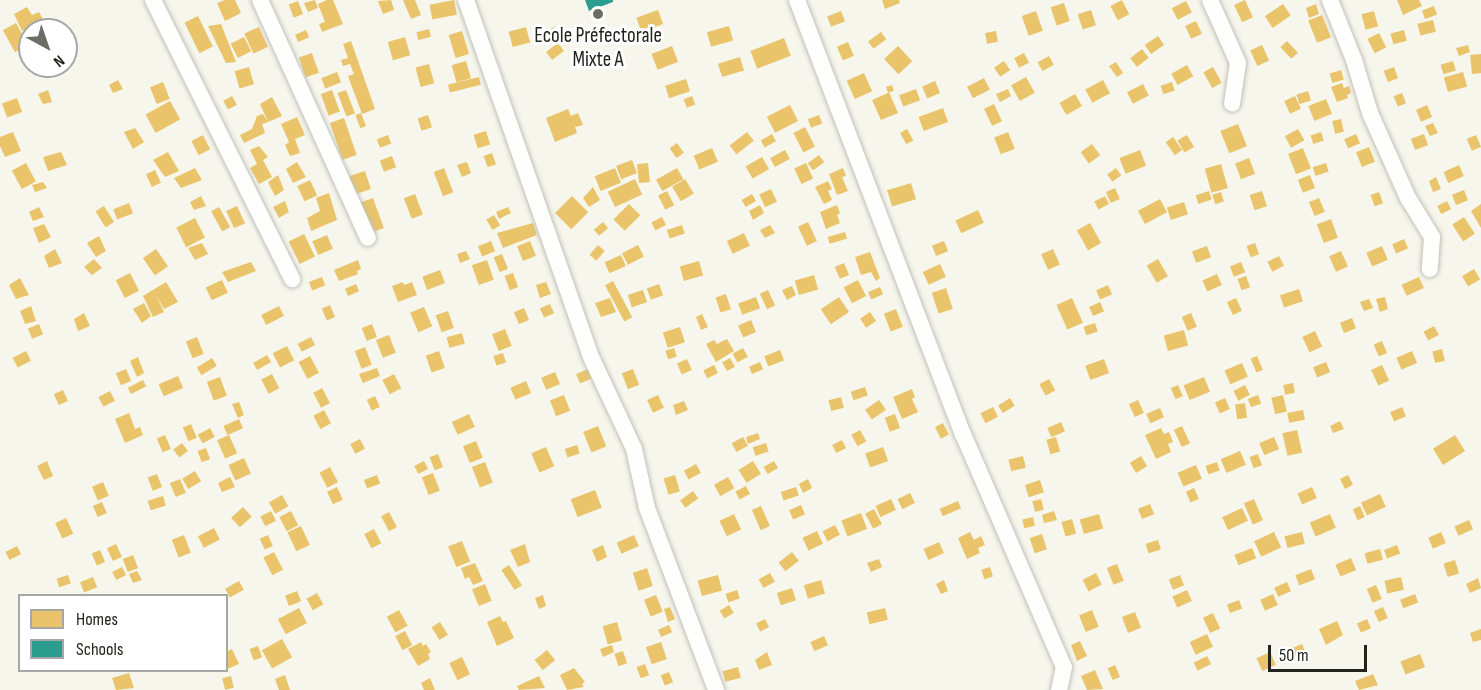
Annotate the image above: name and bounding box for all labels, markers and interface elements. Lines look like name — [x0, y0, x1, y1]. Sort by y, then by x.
marker: Ecole Préfectorale Mixte A — [591, 7, 605, 21]
north arrow — [18, 18, 78, 78]
place label: Ecole Préfectorale Mixte A — [534, 23, 662, 73]
text: N — [49, 51, 68, 71]
legend — [18, 594, 228, 672]
text: Homes — [76, 609, 118, 630]
scale bar — [1271, 633, 1370, 671]
text: Schools — [76, 639, 123, 660]
text: 50 m — [1279, 645, 1309, 666]

